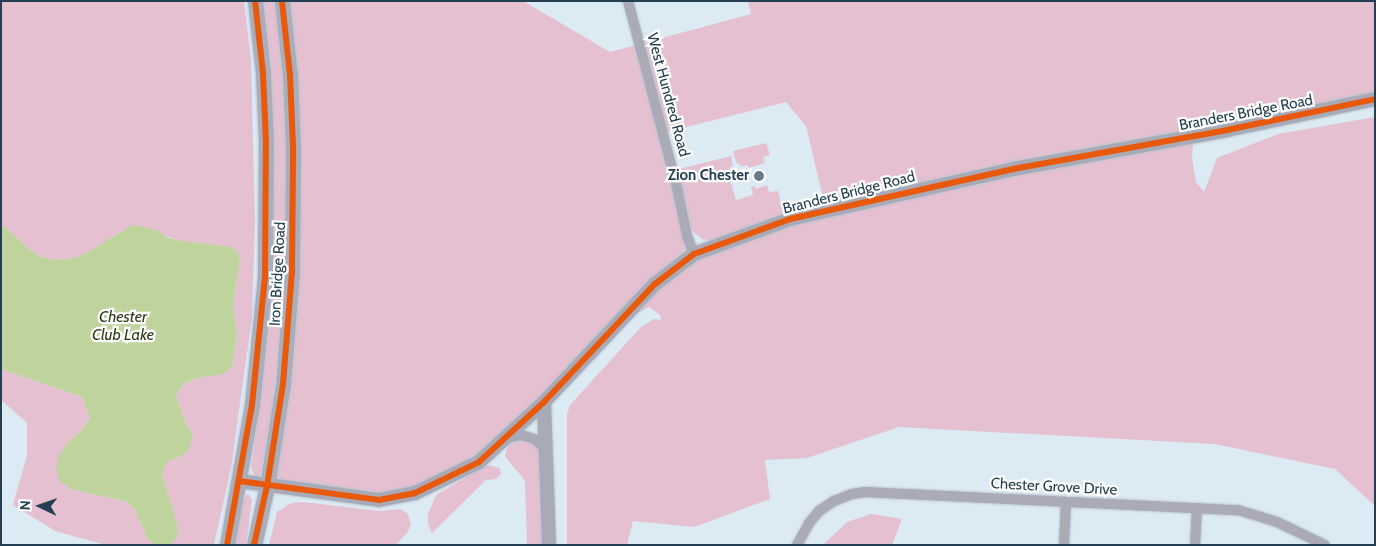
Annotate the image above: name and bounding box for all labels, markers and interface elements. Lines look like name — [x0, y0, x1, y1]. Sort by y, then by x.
street label: West Hundred Road — [643, 31, 693, 159]
street label: Branders Bridge Road — [1178, 91, 1314, 135]
place label: Zion Chester — [668, 167, 749, 185]
street label: Branders Bridge Road — [781, 168, 917, 218]
marker: Zion Chester — [753, 170, 765, 182]
street label: Iron Bridge Road — [266, 221, 290, 327]
water label: Chester Club Lake — [92, 307, 154, 345]
street label: Chester Grove Drive — [990, 475, 1118, 499]
north arrow — [15, 481, 65, 531]
text: N — [16, 500, 34, 511]

